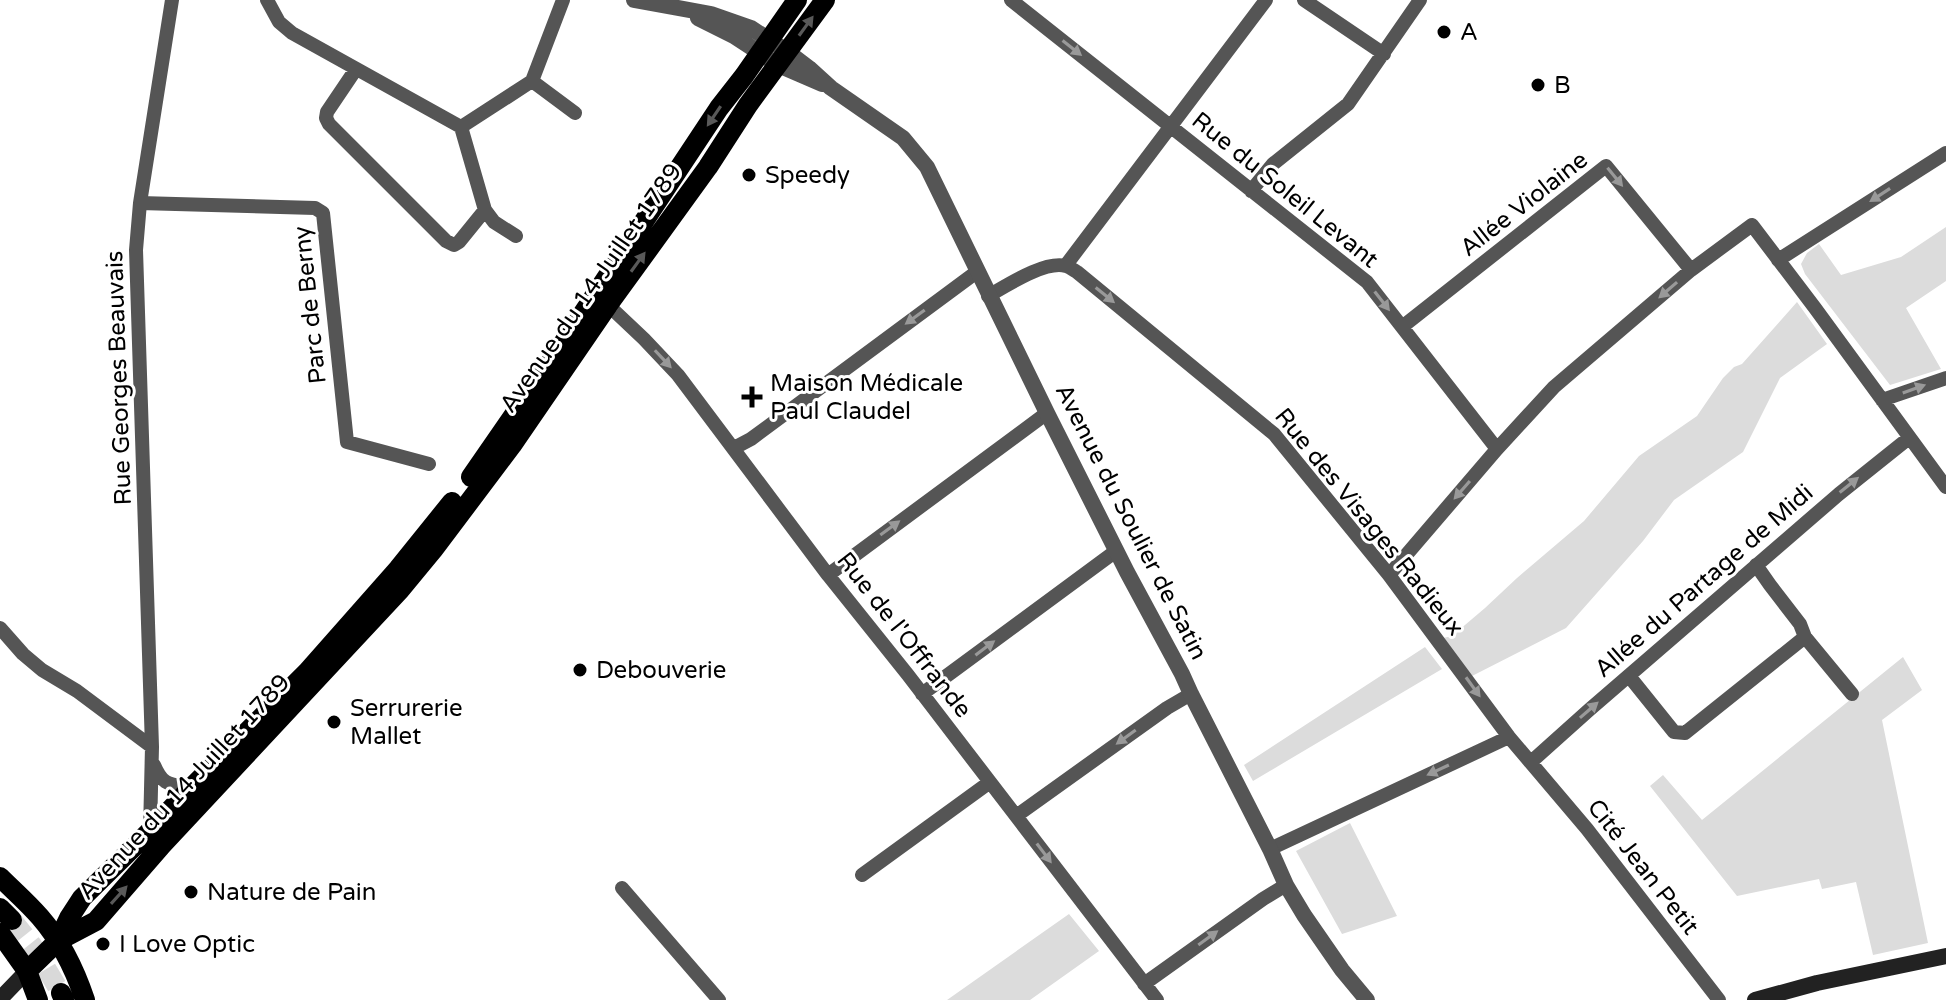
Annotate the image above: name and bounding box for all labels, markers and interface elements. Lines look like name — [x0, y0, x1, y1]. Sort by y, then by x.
one-way arrow — [798, 16, 814, 36]
place label: A — [1460, 18, 1478, 47]
marker: A — [1435, 23, 1453, 41]
one-way arrow — [1062, 40, 1082, 56]
place label: B — [1554, 71, 1571, 100]
marker: B — [1529, 76, 1547, 94]
one-way arrow — [707, 105, 722, 126]
street label: Rue du Soleil Levant — [1186, 106, 1384, 274]
street label: Allée Violaine — [1454, 145, 1594, 263]
street label: Avenue du 14 Juillet 1789 — [494, 158, 688, 418]
place label: Speedy — [765, 161, 850, 190]
marker: Speedy — [740, 166, 758, 184]
one-way arrow — [1606, 167, 1623, 187]
one-way arrow — [1870, 187, 1891, 202]
street label: Parc de Berny — [287, 225, 333, 385]
street label: Rue Georges Beauvais — [100, 250, 138, 506]
one-way arrow — [630, 252, 646, 273]
one-way arrow — [1658, 281, 1678, 298]
one-way arrow — [1095, 287, 1115, 303]
one-way arrow — [1373, 290, 1389, 311]
one-way arrow — [905, 309, 925, 325]
one-way arrow — [654, 350, 672, 369]
place label: Maison Médicale Paul Claudel — [770, 369, 963, 426]
street label: Avenue du Soulier de Satin — [1049, 379, 1213, 665]
one-way arrow — [1902, 382, 1926, 395]
marker: Maison Médicale Paul Claudel — [741, 386, 763, 408]
street label: Rue des Visages Radieux — [1268, 402, 1470, 642]
one-way arrow — [1839, 477, 1859, 494]
street label: Allée du Partage de Midi — [1589, 478, 1819, 684]
one-way arrow — [1454, 480, 1471, 500]
one-way arrow — [880, 521, 901, 536]
street label: Rue de l'Offrande — [830, 547, 978, 723]
one-way arrow — [975, 641, 996, 656]
place label: Debouverie — [596, 656, 726, 685]
marker: Debouverie — [571, 661, 589, 679]
street label: Avenue du 14 Juillet 1789 — [72, 668, 296, 906]
one-way arrow — [1464, 676, 1480, 697]
place label: Serrurerie Mallet — [350, 694, 463, 751]
one-way arrow — [1579, 702, 1599, 719]
marker: Serrurerie Mallet — [325, 713, 343, 731]
one-way arrow — [1115, 729, 1136, 744]
one-way arrow — [1427, 763, 1450, 777]
street label: Cité Jean Petit — [1581, 793, 1705, 941]
one-way arrow — [1036, 843, 1052, 863]
place label: Nature de Pain — [207, 878, 376, 907]
marker: Nature de Pain — [182, 883, 200, 901]
one-way arrow — [110, 886, 128, 905]
place label: I Love Optic — [119, 930, 255, 959]
one-way arrow — [1197, 931, 1218, 947]
marker: I Love Optic — [94, 935, 112, 953]

